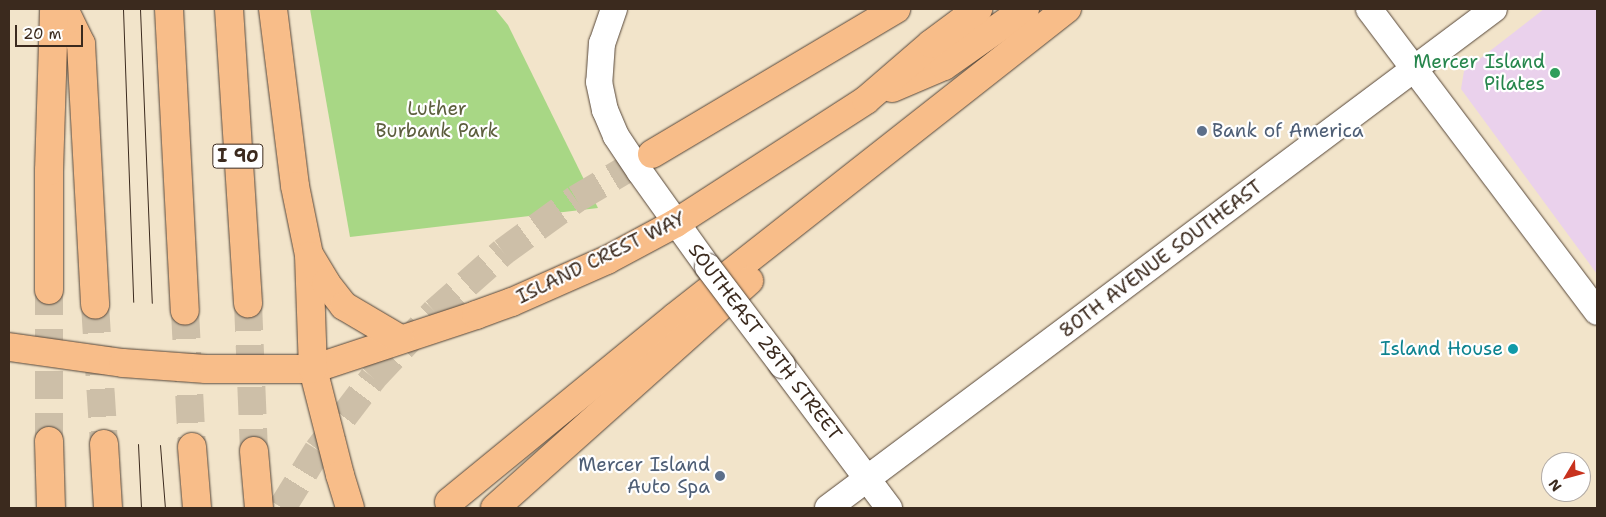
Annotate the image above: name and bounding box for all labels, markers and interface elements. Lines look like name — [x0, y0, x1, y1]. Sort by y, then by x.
scale bar — [18, 15, 85, 47]
text: 20 m — [23, 24, 62, 44]
place label: Mercer Island Pilates — [1413, 51, 1545, 95]
marker: Mercer Island Pilates — [1549, 67, 1561, 79]
park label: Luther Burbank Park — [375, 98, 499, 142]
place label: Bank of America — [1212, 120, 1363, 142]
marker: Bank of America — [1196, 125, 1208, 137]
road number: I 90 — [212, 140, 264, 172]
street label: 80TH AVENUE SOUTHEAST — [1055, 175, 1267, 343]
street label: ISLAND CREST WAY — [513, 207, 689, 309]
street label: SOUTHEAST 28TH STREET — [683, 239, 847, 445]
place label: Island House — [1380, 338, 1503, 360]
marker: Island House — [1507, 343, 1519, 355]
north arrow — [1541, 452, 1591, 502]
place label: Mercer Island Auto Spa — [578, 454, 710, 498]
marker: Mercer Island Auto Spa — [714, 470, 726, 482]
text: N — [1544, 476, 1565, 495]

